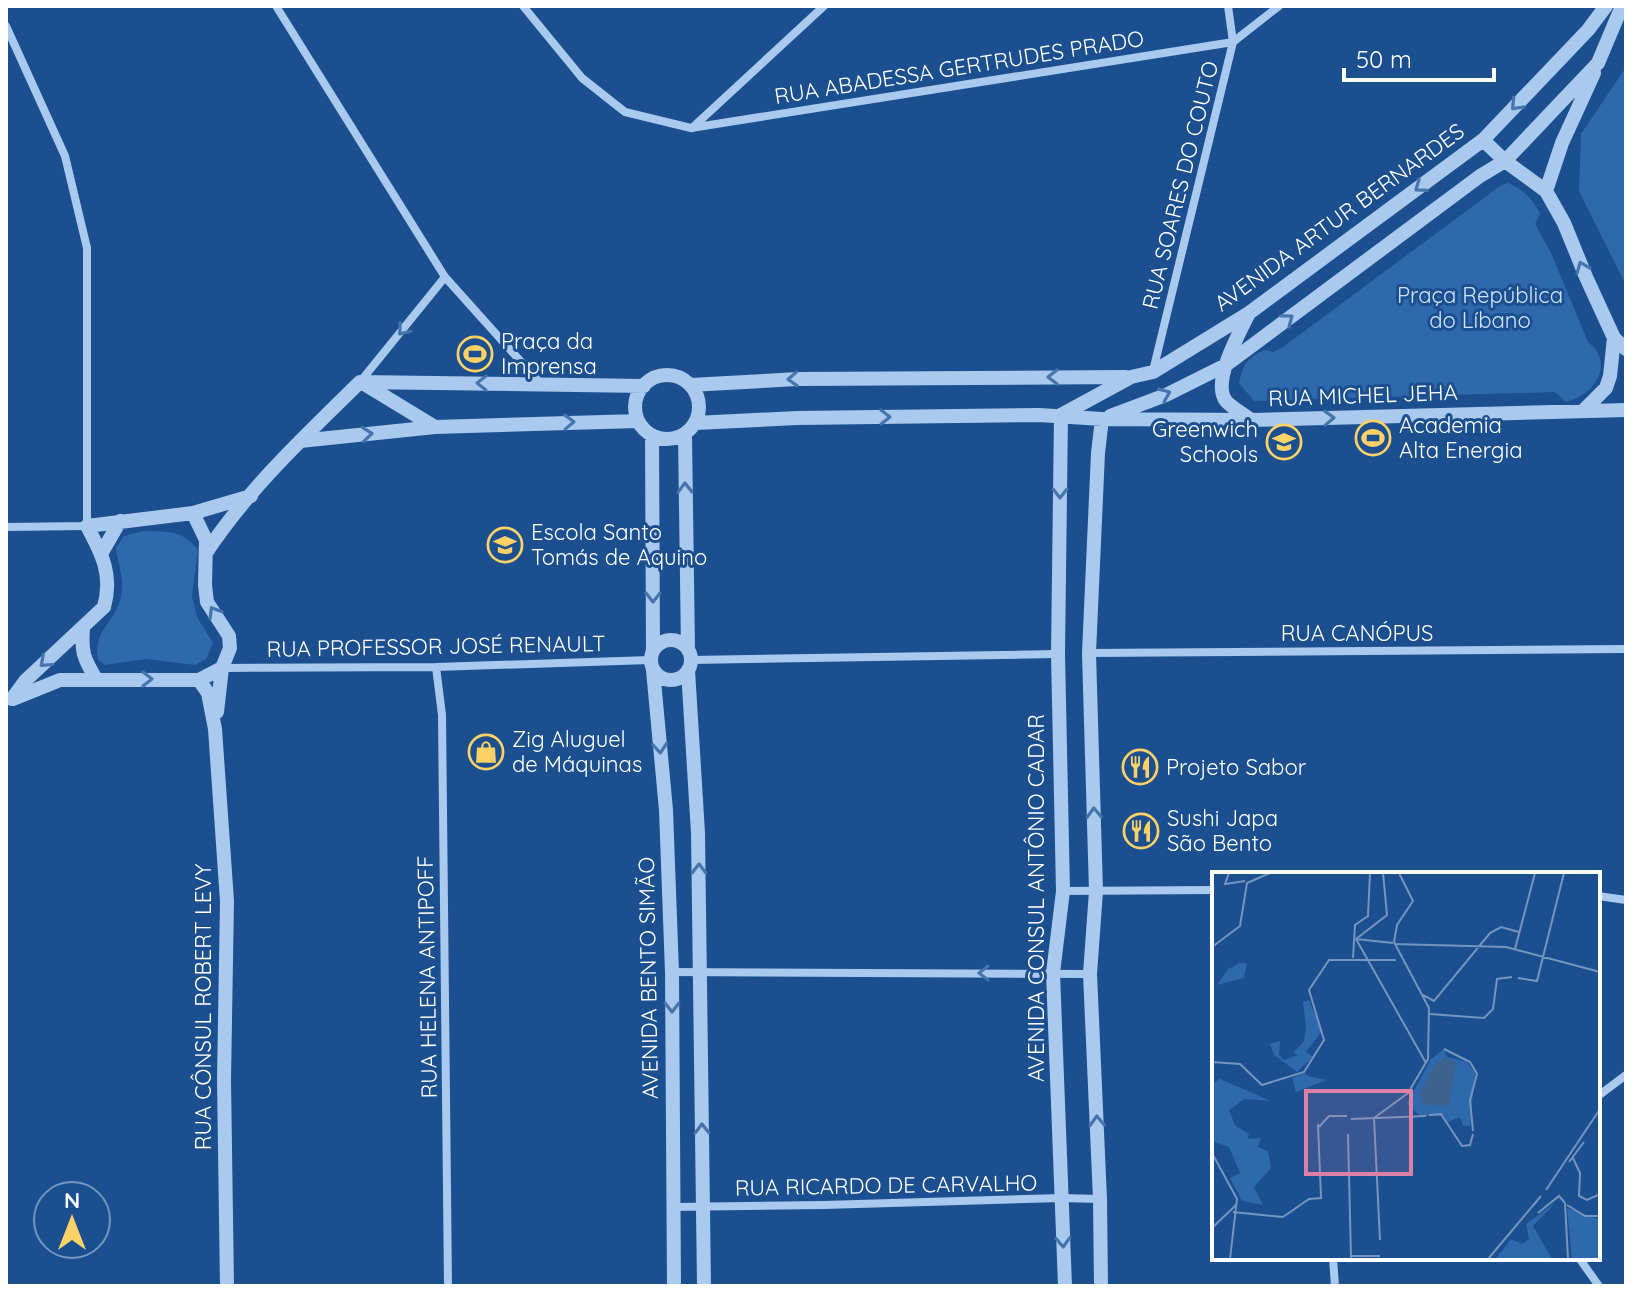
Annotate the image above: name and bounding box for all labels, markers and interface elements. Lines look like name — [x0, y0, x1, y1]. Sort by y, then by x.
street label: RUA ABADESSA GERTRUDES PRADO — [772, 24, 1146, 110]
scale bar — [1344, 32, 1494, 82]
text: 50 m — [1356, 44, 1412, 74]
street label: RUA SOARES DO COUTO — [1136, 58, 1224, 312]
one-way arrow — [1511, 96, 1525, 110]
street label: AVENIDA ARTUR BERNARDES — [1208, 117, 1470, 317]
one-way arrow — [1414, 177, 1429, 191]
one-way arrow — [1575, 261, 1591, 275]
park label: Praça República do Líbano — [1397, 281, 1563, 334]
one-way arrow — [1279, 314, 1294, 328]
one-way arrow — [398, 320, 413, 335]
place label: Praça da Imprensa — [501, 327, 597, 380]
sports icon: Praça da Imprensa — [456, 335, 494, 373]
one-way arrow — [1046, 368, 1059, 386]
one-way arrow — [786, 371, 799, 388]
one-way arrow — [475, 375, 488, 392]
street label: RUA MICHEL JEHA — [1268, 378, 1458, 412]
one-way arrow — [1157, 388, 1171, 404]
one-way arrow — [879, 408, 892, 426]
one-way arrow — [1323, 409, 1336, 426]
place label: Academia Alta Energia — [1399, 411, 1523, 464]
one-way arrow — [563, 414, 576, 431]
place label: Greenwich Schools — [1152, 415, 1258, 468]
sports icon: Academia Alta Energia — [1354, 419, 1392, 457]
school or university icon: Greenwich Schools — [1265, 423, 1303, 461]
one-way arrow — [361, 425, 374, 442]
one-way arrow — [677, 481, 694, 494]
one-way arrow — [1051, 487, 1069, 500]
place label: Escola Santo Tomás de Aquino — [531, 518, 707, 571]
school or university icon: Escola Santo Tomás de Aquino — [486, 526, 524, 564]
one-way arrow — [644, 591, 662, 604]
one-way arrow — [208, 606, 224, 621]
street label: RUA CANÓPUS — [1281, 619, 1433, 647]
street label: RUA PROFESSOR JOSÉ RENAULT — [266, 629, 606, 663]
one-way arrow — [40, 652, 55, 667]
one-way arrow — [141, 671, 154, 688]
street label: AVENIDA CONSUL ANTÔNIO CADAR — [1022, 714, 1050, 1082]
place label: Zig Aluguel de Máquinas — [512, 725, 642, 778]
shop icon: Zig Aluguel de Máquinas — [467, 733, 505, 771]
one-way arrow — [652, 742, 669, 755]
restaurant icon: Projeto Sabor — [1121, 748, 1159, 786]
place label: Projeto Sabor — [1166, 753, 1307, 781]
place label: Sushi Japa São Bento — [1167, 804, 1278, 857]
one-way arrow — [1085, 806, 1103, 819]
restaurant icon: Sushi Japa São Bento — [1122, 812, 1160, 850]
street label: RUA HELENA ANTIPOFF — [411, 855, 443, 1099]
street label: AVENIDA BENTO SIMÃO — [632, 857, 664, 1099]
one-way arrow — [690, 862, 708, 875]
street label: RUA CÔNSUL ROBERT LEVY — [189, 864, 217, 1150]
inset map — [1212, 872, 1600, 1260]
one-way arrow — [977, 964, 990, 982]
one-way arrow — [663, 1001, 681, 1014]
one-way arrow — [1088, 1114, 1105, 1127]
one-way arrow — [693, 1122, 711, 1135]
street label: RUA RICARDO DE CARVALHO — [735, 1168, 1037, 1202]
north arrow — [32, 1180, 112, 1260]
text: N — [64, 1186, 80, 1214]
one-way arrow — [1054, 1236, 1071, 1249]

